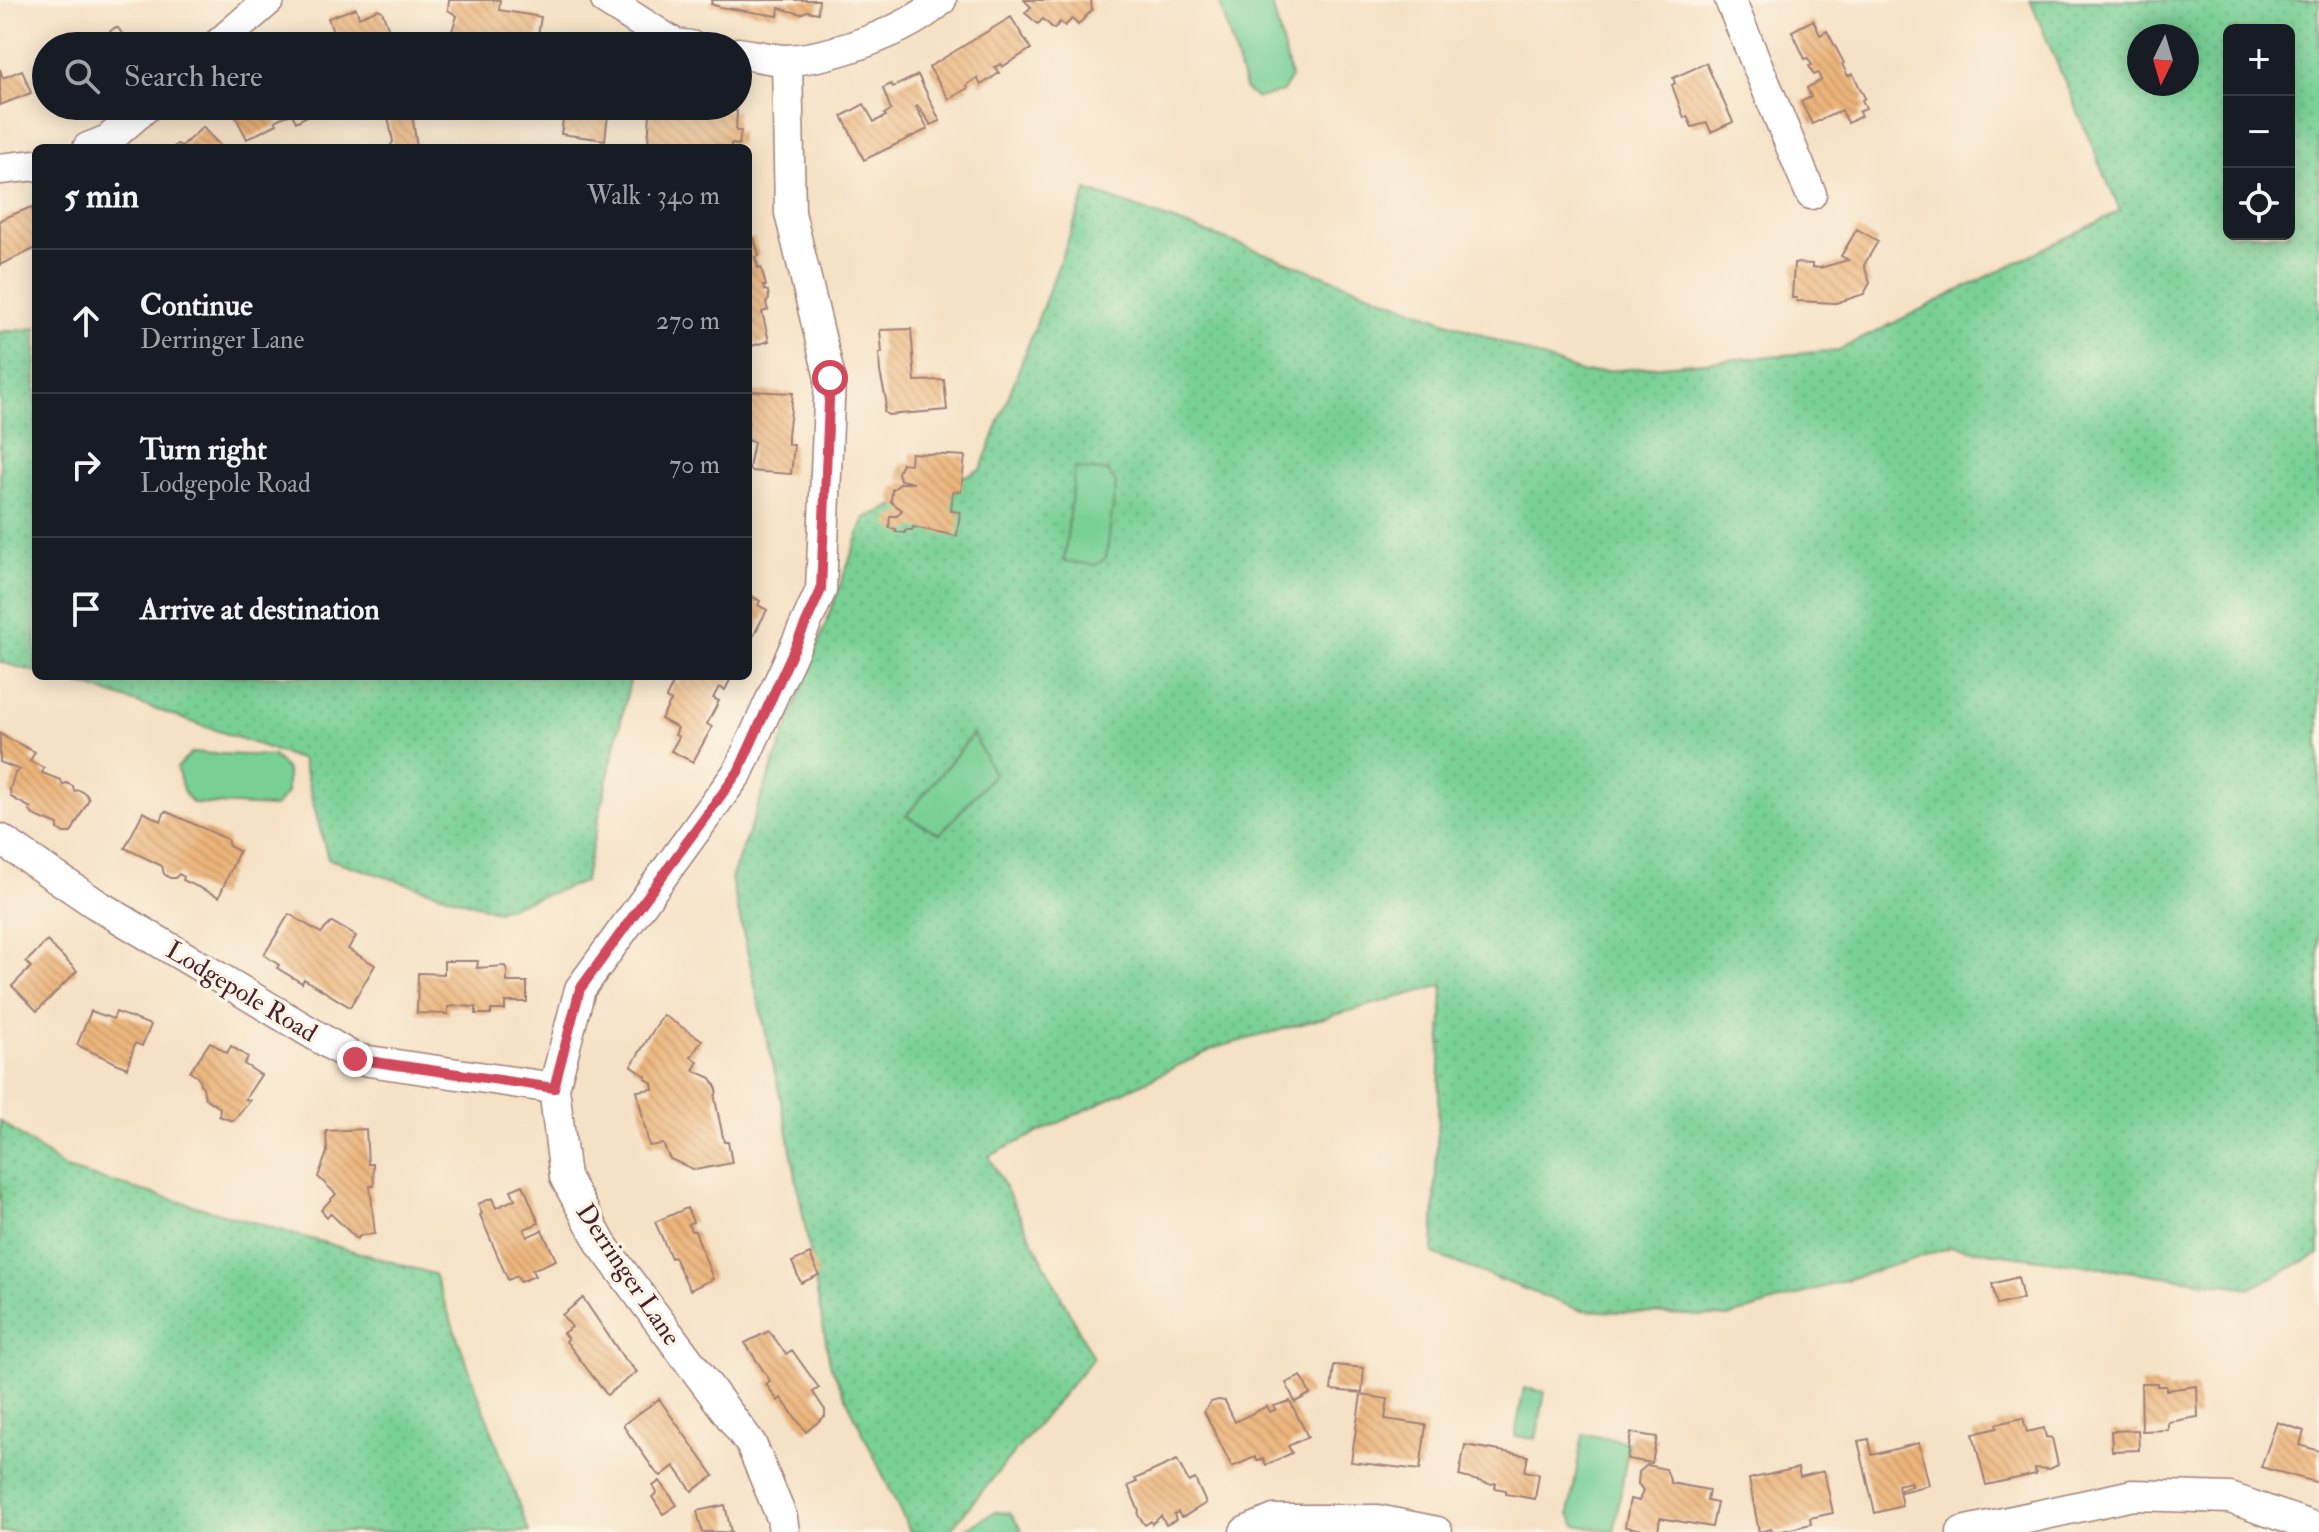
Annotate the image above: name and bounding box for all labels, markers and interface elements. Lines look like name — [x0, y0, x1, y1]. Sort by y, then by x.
north arrow — [2127, 24, 2199, 96]
map controls — [2223, 24, 2295, 240]
button: + — [2223, 24, 2295, 96]
search box — [32, 32, 752, 120]
icon: search — [60, 54, 104, 98]
text: Search here — [124, 58, 263, 95]
button: − — [2223, 96, 2295, 168]
button: locate — [2223, 168, 2295, 240]
text: 5 min — [64, 175, 139, 218]
text: Walk · 340 m — [587, 180, 720, 212]
text: Continue — [140, 287, 253, 324]
icon: ahead — [64, 299, 108, 343]
text: 270 m — [656, 305, 720, 337]
text: Derringer Lane — [140, 324, 304, 356]
route start — [812, 360, 848, 396]
text: Turn right — [140, 431, 267, 468]
icon: right — [64, 443, 108, 487]
text: 70 m — [669, 449, 720, 481]
text: Lodgepole Road — [140, 468, 311, 500]
icon: arrive — [64, 587, 108, 631]
text: Arrive at destination — [140, 591, 380, 628]
street label: Lodgepole Road — [160, 934, 323, 1050]
route end — [337, 1041, 373, 1077]
street label: Derringer Lane — [569, 1197, 687, 1352]

